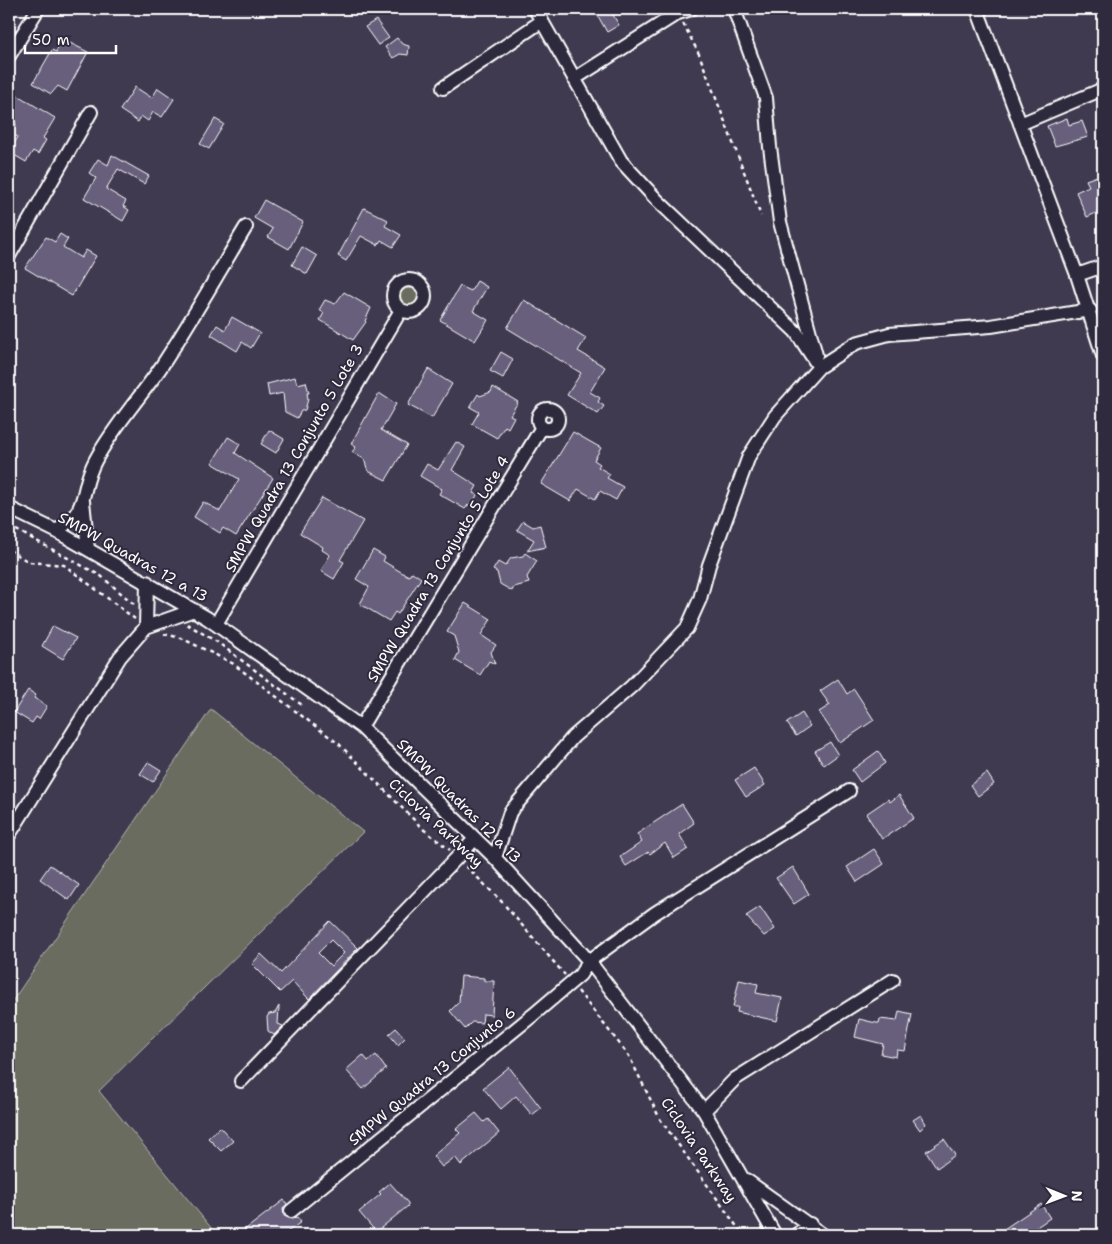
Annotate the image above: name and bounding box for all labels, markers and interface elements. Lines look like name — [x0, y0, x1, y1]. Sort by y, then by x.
scale bar — [25, 22, 116, 54]
text: 50 m — [32, 30, 70, 50]
street label: SMPW Quadra 13 Conjunto 5 Lote 3 — [220, 340, 368, 576]
street label: SMPW Quadra 13 Conjunto 5 Lote 4 — [362, 452, 514, 686]
street label: SMPW Quadras 12 a 13 — [55, 507, 211, 607]
street label: SMPW Quadras 12 a 13 — [392, 734, 526, 868]
street label: Ciclovia Parkway — [384, 774, 488, 872]
street label: SMPW Quadra 13 Conjunto 6 — [344, 1002, 520, 1150]
street label: Ciclovia Parkway — [656, 1094, 742, 1206]
north arrow — [1040, 1172, 1090, 1222]
text: N — [1068, 1191, 1086, 1202]

